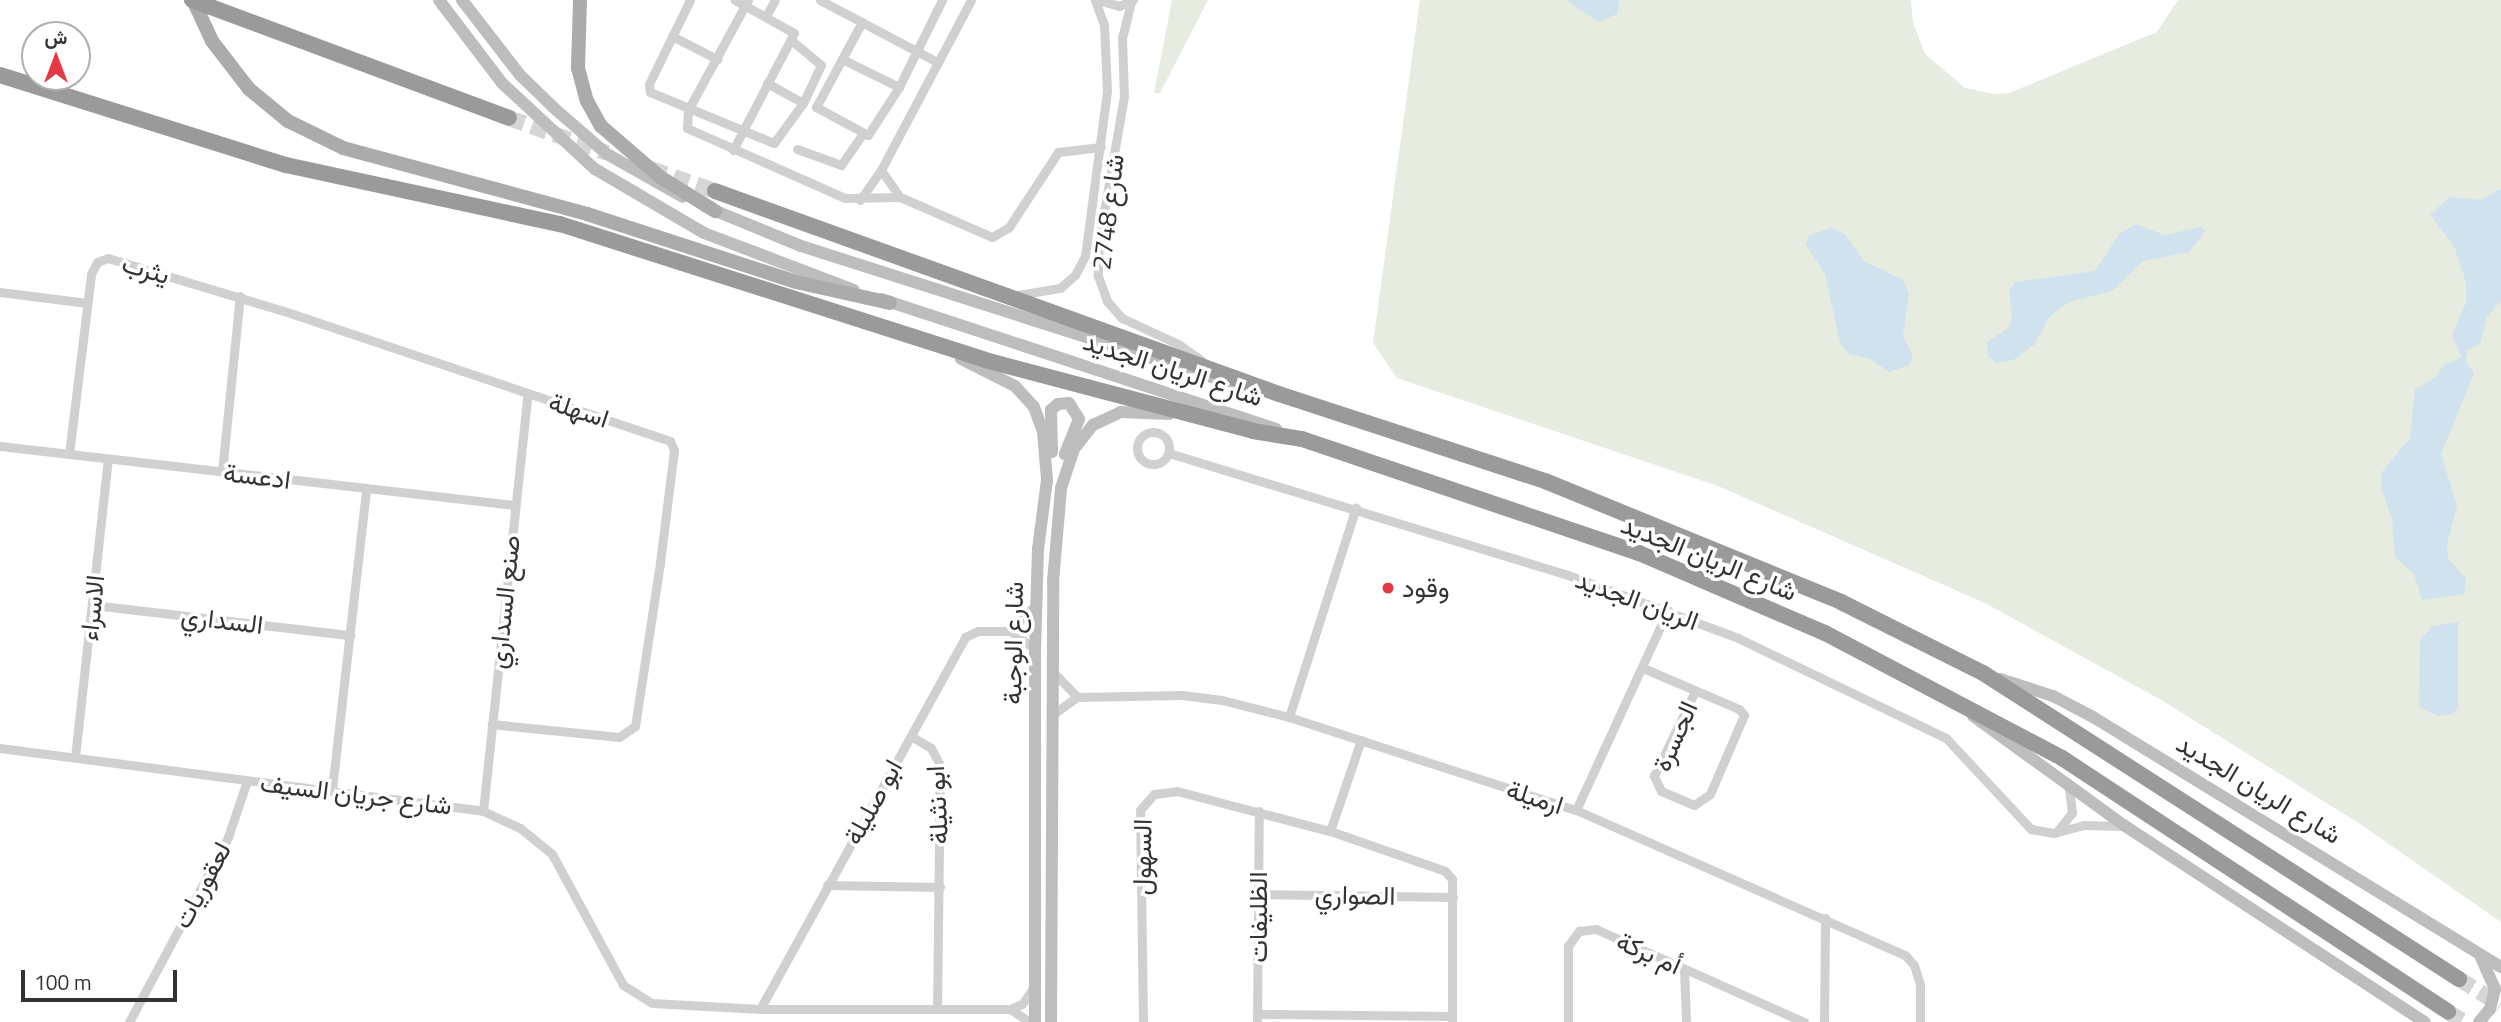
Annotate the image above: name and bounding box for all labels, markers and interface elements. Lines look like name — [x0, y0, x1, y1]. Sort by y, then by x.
north arrow — [21, 21, 91, 91]
text: ش — [45, 22, 67, 51]
street label: شارع 2748 — [1085, 152, 1131, 272]
street label: يثرب — [119, 247, 173, 291]
street label: شارع الريان الجديد — [1079, 325, 1267, 413]
street label: اسهلة — [545, 386, 613, 434]
street label: ادعسة — [222, 456, 292, 496]
street label: شارع الريان الجديد — [1617, 509, 1801, 607]
street label: صنع السداري — [481, 534, 527, 670]
street label: الريان الجديد — [1571, 563, 1703, 637]
place label: وقود — [1402, 572, 1449, 604]
street label: الاسراء — [73, 573, 111, 643]
marker: وقود — [1380, 580, 1396, 596]
street label: شارع الوجبة — [996, 581, 1030, 705]
street label: السداري — [179, 599, 265, 641]
street label: الجسرة — [1646, 696, 1704, 776]
street label: شارع الريان الجديد — [2171, 728, 2347, 850]
street label: ابو صليلة — [837, 754, 909, 850]
street label: ابو نثيلة — [919, 765, 955, 845]
street label: شارع جريان السيف — [258, 767, 454, 821]
street label: ارميلة — [1503, 773, 1567, 821]
street label: السهول — [1126, 818, 1158, 896]
street label: لعقوريات — [166, 836, 238, 934]
street label: الظليفات — [1242, 871, 1274, 963]
street label: الصواري — [1314, 879, 1396, 911]
street label: أم بركة — [1612, 925, 1686, 981]
scale bar — [24, 956, 180, 1000]
text: 100 m — [34, 966, 91, 998]

